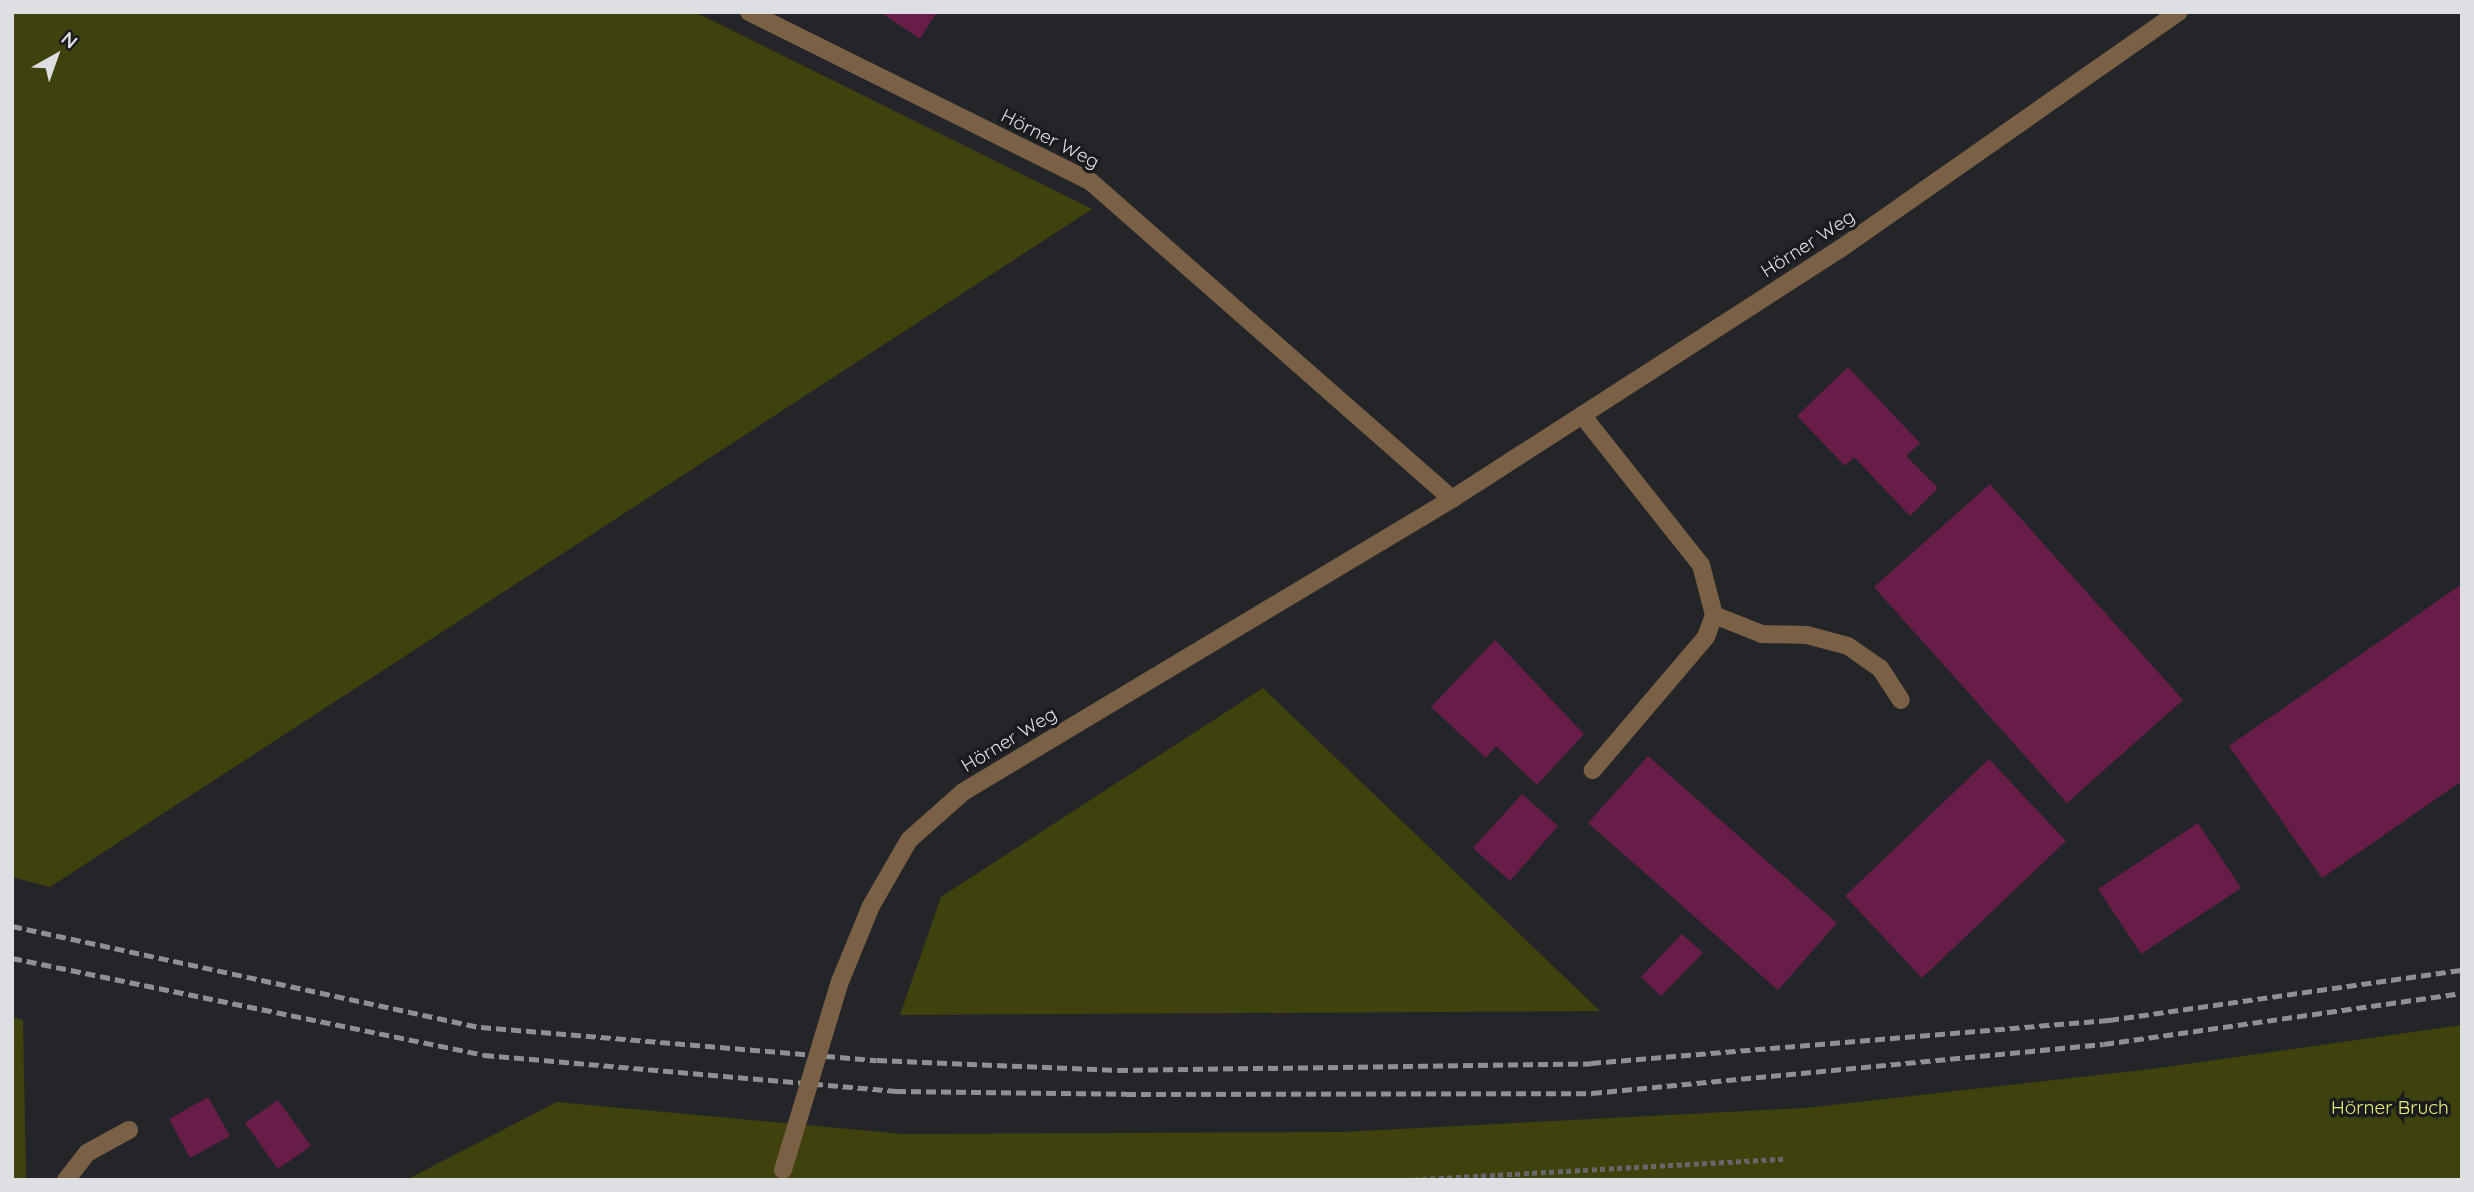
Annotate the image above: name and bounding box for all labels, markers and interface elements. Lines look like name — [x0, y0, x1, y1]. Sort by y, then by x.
north arrow — [21, 21, 91, 91]
text: N — [56, 26, 83, 54]
street label: Hörner Weg — [997, 104, 1103, 174]
street label: Hörner Weg — [1757, 205, 1859, 283]
street label: Hörner Weg — [957, 703, 1061, 777]
park label: Hörner Bruch — [2331, 1097, 2449, 1119]

